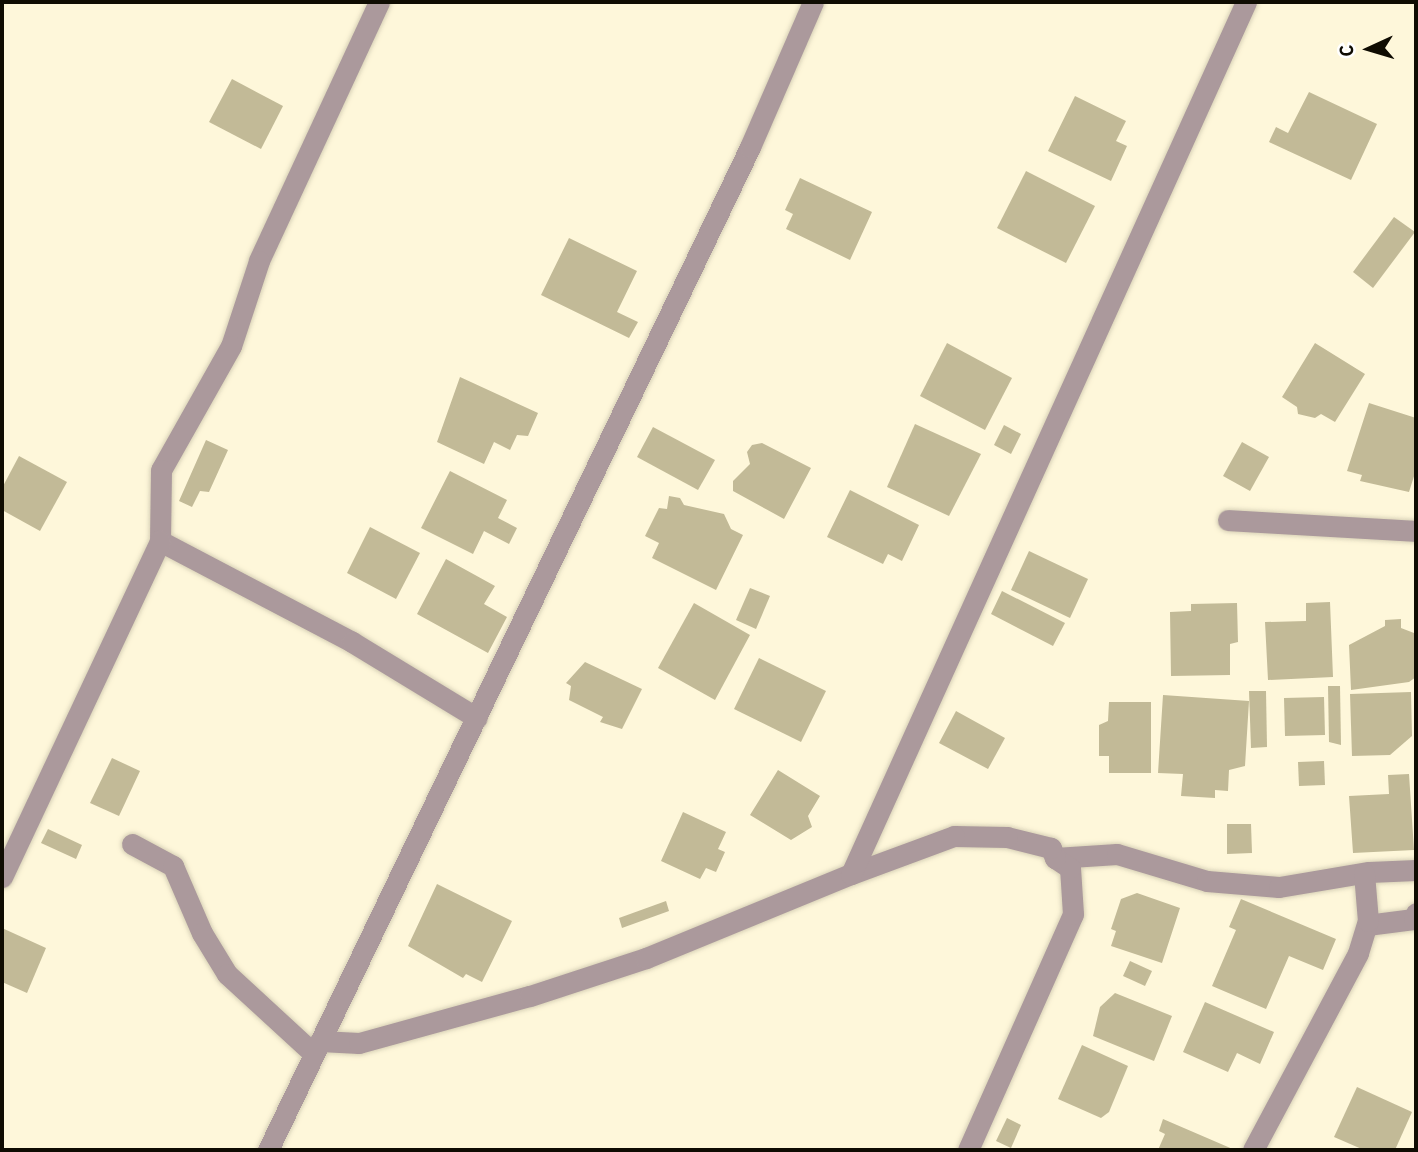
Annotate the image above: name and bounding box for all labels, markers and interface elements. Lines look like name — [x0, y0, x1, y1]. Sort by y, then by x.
north arrow — [1334, 14, 1404, 84]
text: С — [1336, 44, 1360, 57]

